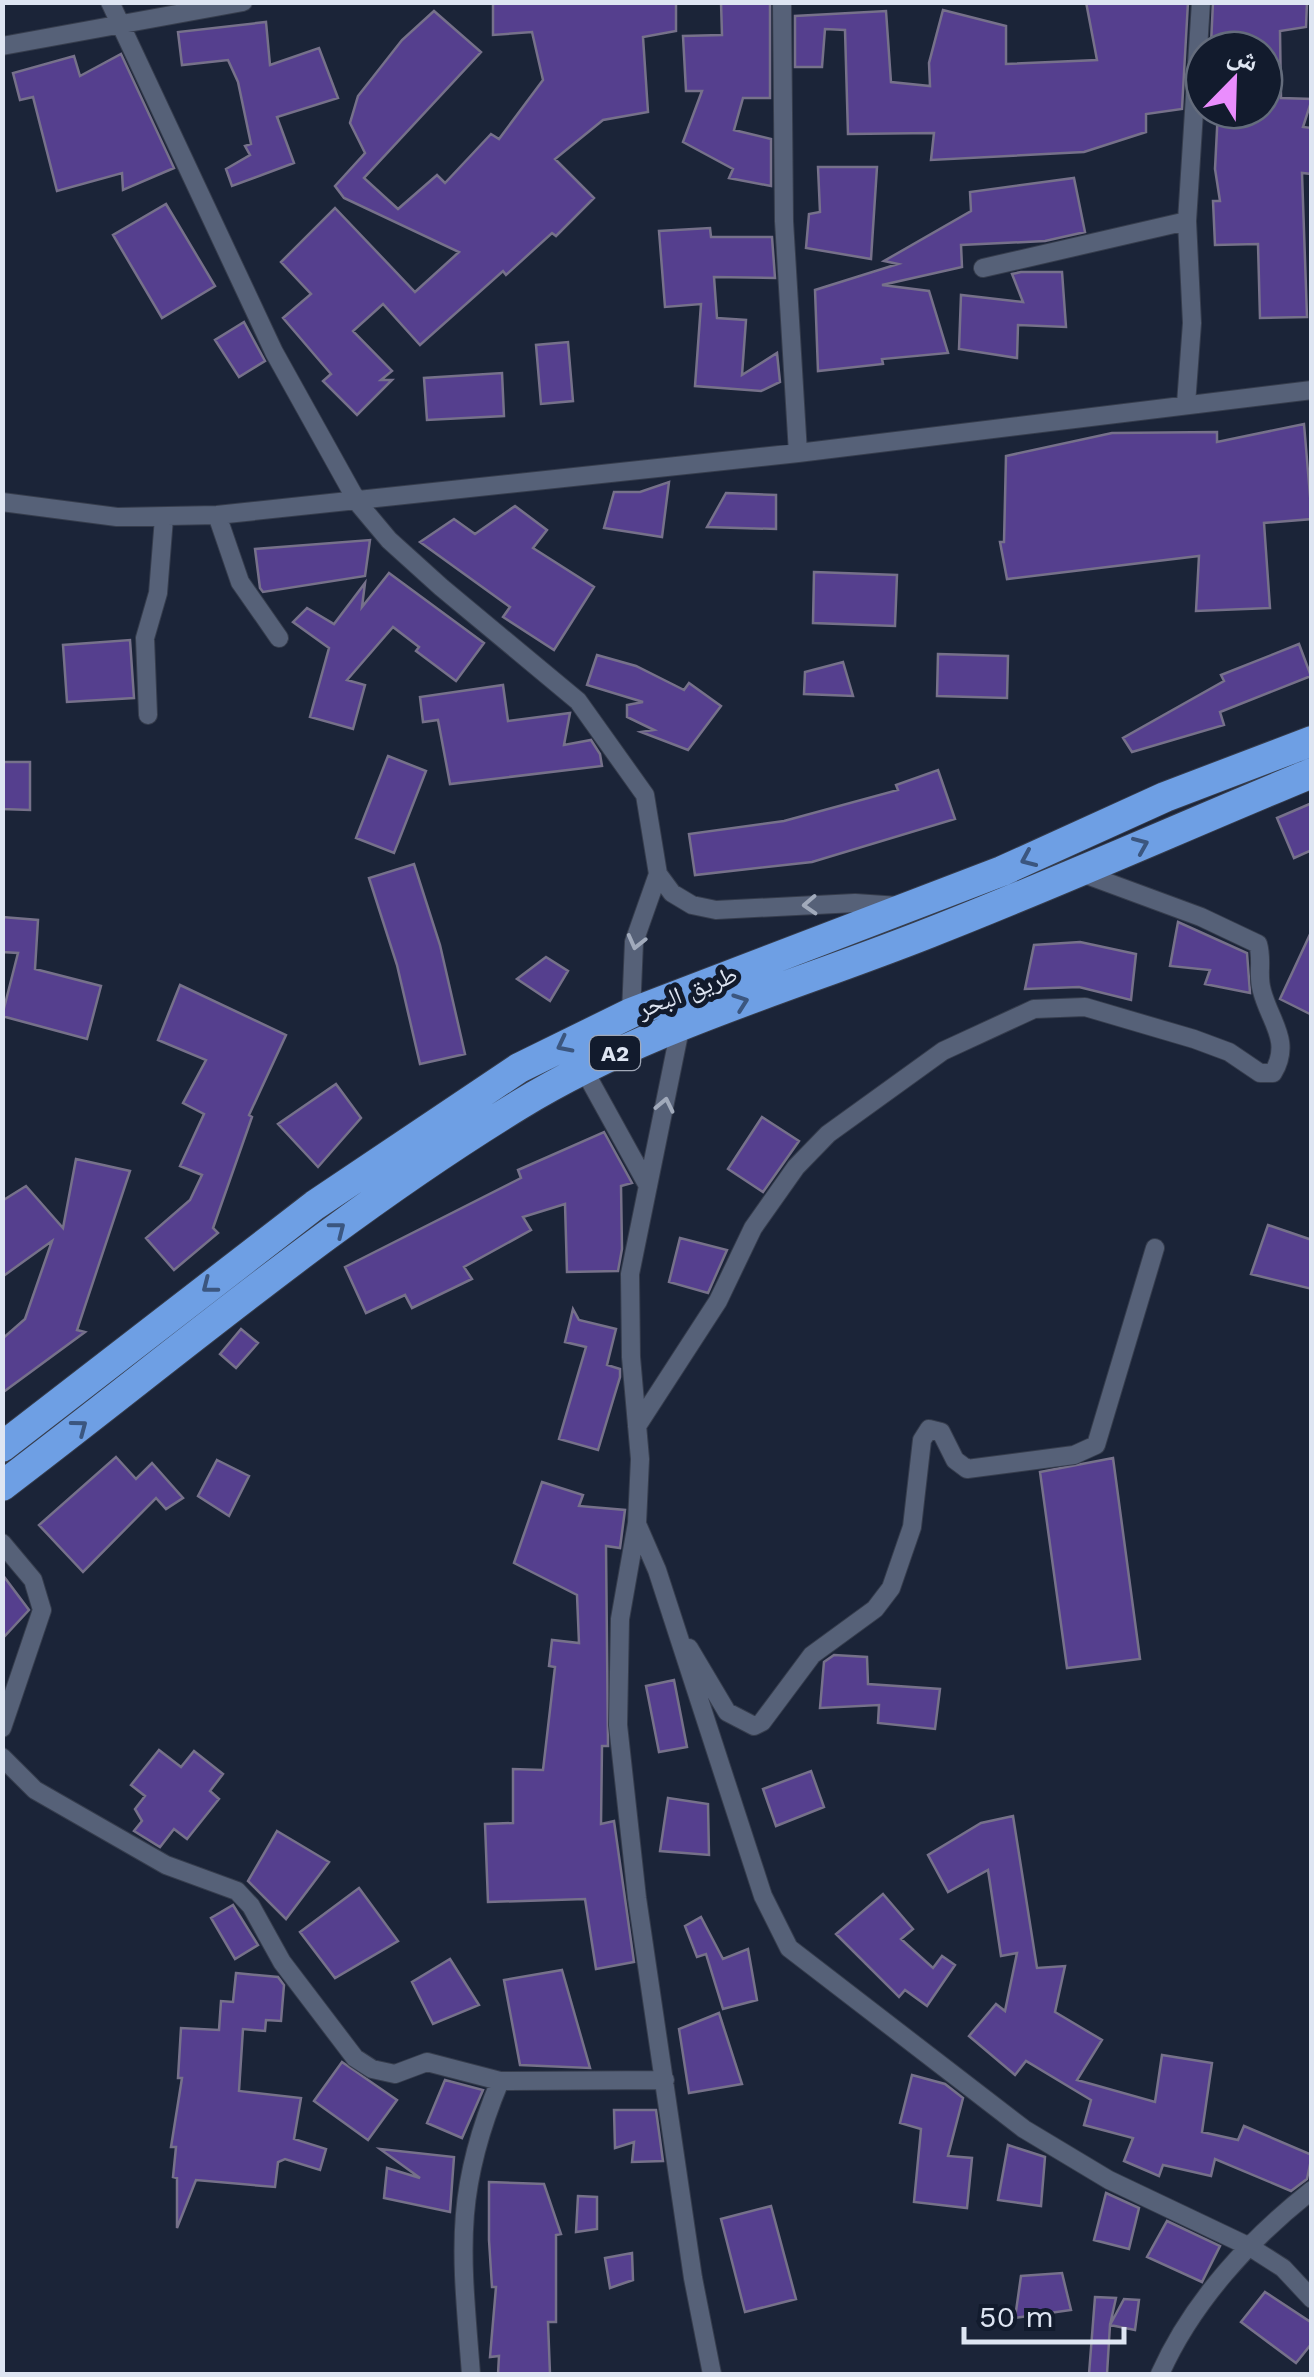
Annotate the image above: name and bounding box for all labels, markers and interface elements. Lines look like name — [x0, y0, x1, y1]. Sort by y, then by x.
north arrow — [1184, 30, 1284, 130]
text: ش — [1223, 36, 1264, 78]
one-way arrow — [1131, 837, 1149, 857]
one-way arrow — [1020, 847, 1038, 867]
one-way arrow — [801, 894, 817, 915]
one-way arrow — [626, 933, 647, 950]
street label: طريق البحر — [632, 959, 742, 1025]
one-way arrow — [732, 993, 749, 1014]
one-way arrow — [556, 1033, 574, 1052]
road number: A2 — [590, 1036, 640, 1070]
one-way arrow — [653, 1097, 674, 1114]
one-way arrow — [327, 1223, 345, 1241]
one-way arrow — [202, 1275, 220, 1292]
one-way arrow — [69, 1422, 87, 1439]
scale bar — [964, 2282, 1124, 2344]
text: 50 m — [979, 2299, 1054, 2334]

